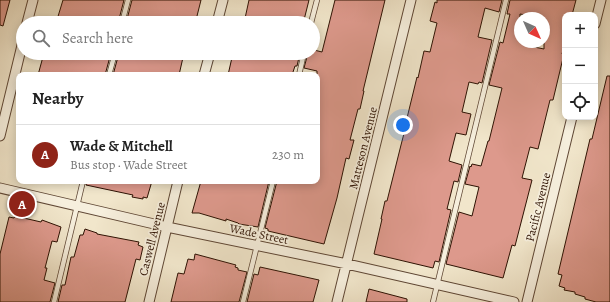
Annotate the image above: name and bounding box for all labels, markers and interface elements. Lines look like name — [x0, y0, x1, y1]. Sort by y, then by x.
north arrow — [514, 12, 550, 48]
map controls — [562, 12, 598, 120]
button: + — [562, 12, 598, 48]
search box — [16, 16, 320, 60]
icon: search — [30, 27, 52, 49]
text: Search here — [62, 28, 133, 48]
button: − — [562, 48, 598, 84]
button: locate — [562, 84, 598, 120]
text: Nearby — [32, 87, 83, 110]
street label: Matteson Avenue — [345, 105, 381, 191]
your location — [393, 115, 413, 135]
text: Wade & Mitchell — [70, 136, 173, 156]
text: A — [41, 146, 49, 163]
text: 230 m — [272, 146, 304, 163]
text: Bus stop · Wade Street — [70, 156, 188, 173]
street label: Pacific Avenue — [522, 171, 554, 243]
pin: A — [9, 189, 35, 219]
street label: Caswell Avenue — [135, 200, 169, 278]
street label: Wade Street — [227, 220, 290, 248]

